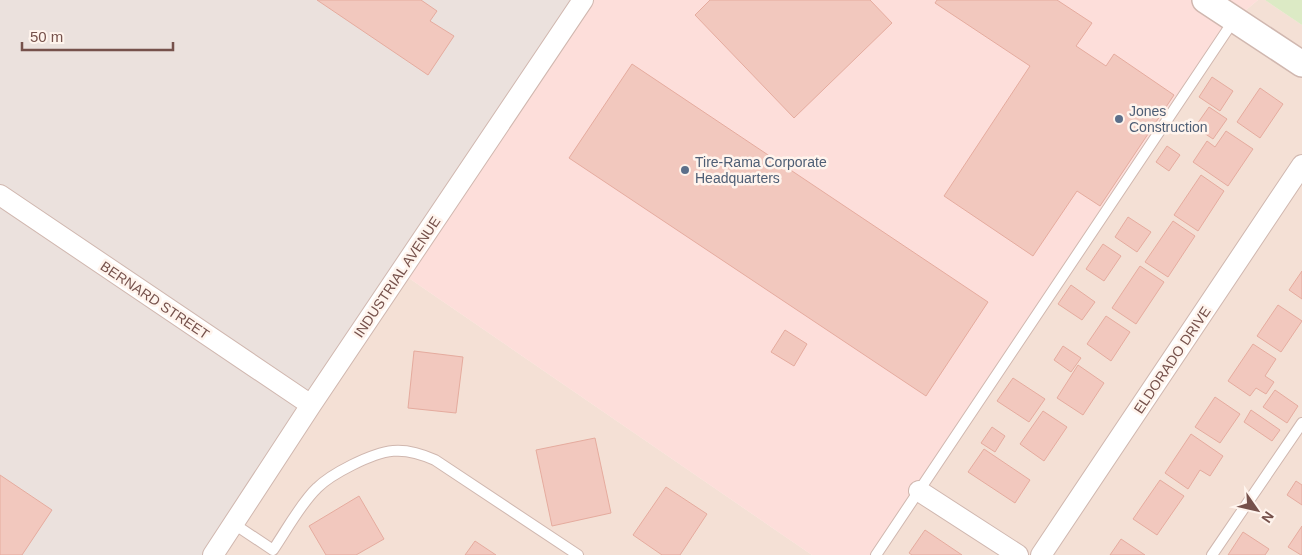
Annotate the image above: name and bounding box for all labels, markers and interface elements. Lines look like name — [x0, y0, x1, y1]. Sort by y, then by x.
scale bar — [22, 20, 174, 52]
text: 50 m — [30, 28, 63, 45]
place label: Jones Construction — [1129, 103, 1208, 135]
marker: Jones Construction — [1113, 113, 1125, 125]
place label: Tire-Rama Corporate Headquarters — [695, 154, 827, 186]
marker: Tire-Rama Corporate Headquarters — [679, 164, 691, 176]
street label: INDUSTRIAL AVENUE — [351, 214, 443, 340]
street label: BERNARD STREET — [98, 258, 213, 343]
street label: ELDORADO DRIVE — [1130, 304, 1214, 416]
north arrow — [1232, 485, 1282, 535]
text: N — [1258, 509, 1277, 526]

